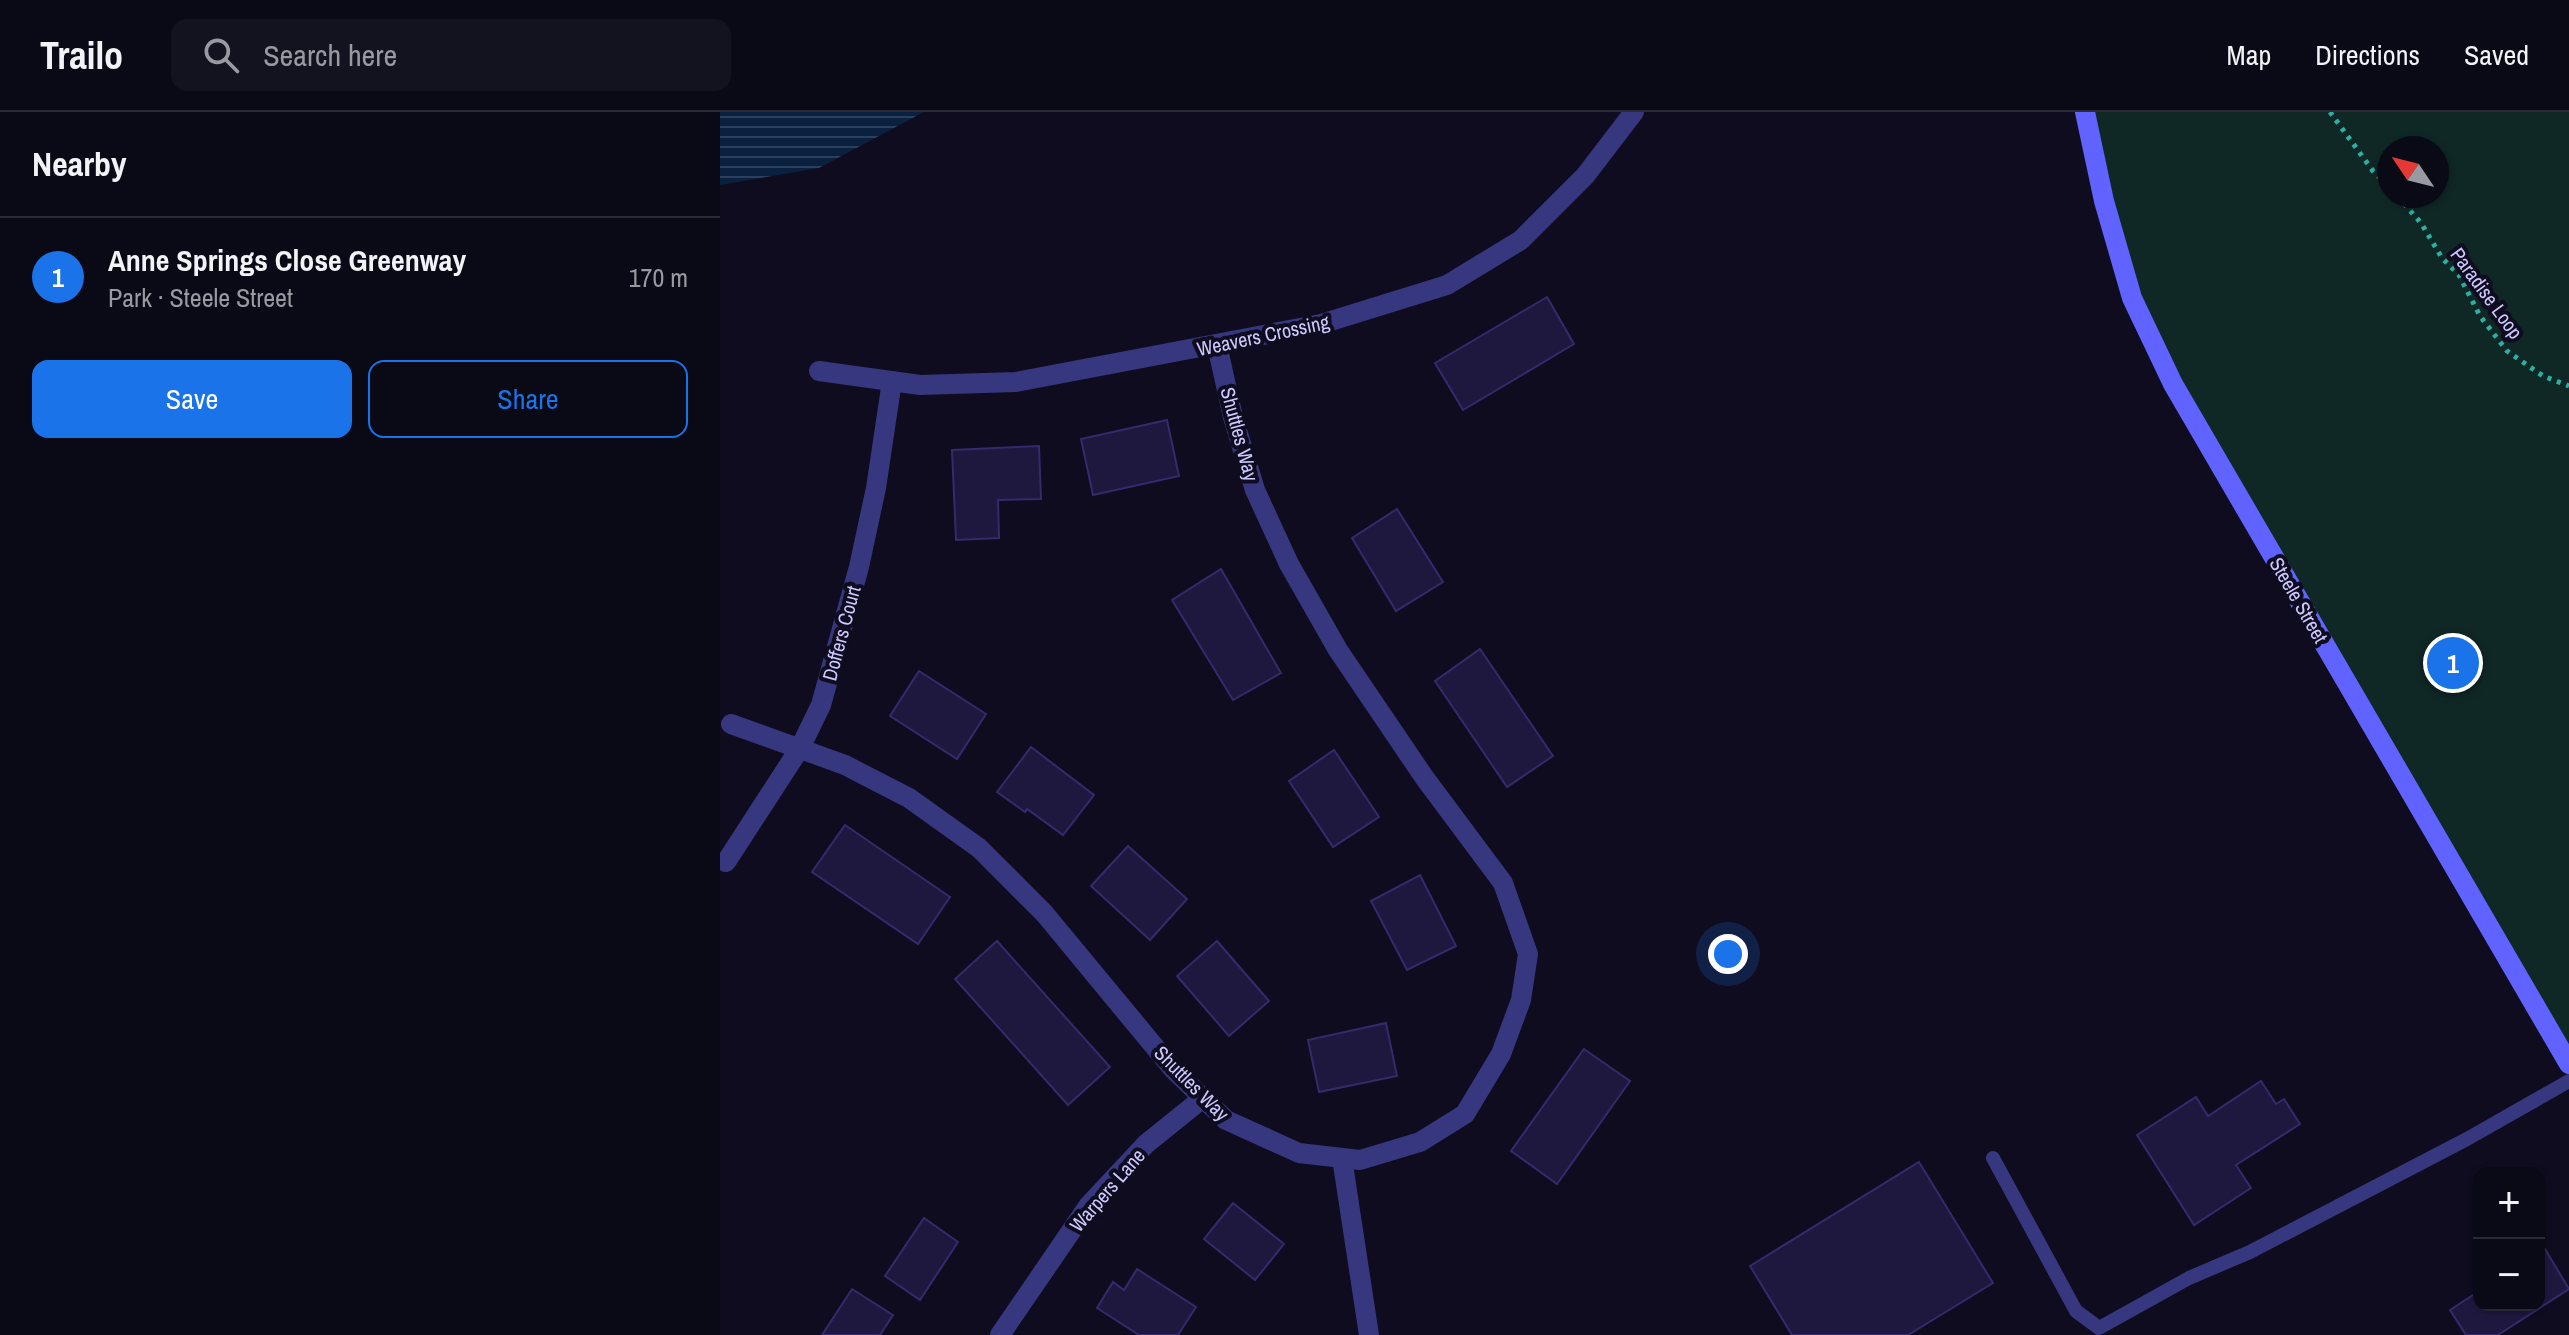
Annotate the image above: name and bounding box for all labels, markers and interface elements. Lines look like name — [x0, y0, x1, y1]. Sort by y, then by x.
search box — [171, 19, 731, 91]
text: Trailo — [40, 30, 123, 81]
icon: search — [199, 33, 243, 77]
text: Search here — [263, 35, 397, 75]
text: Map — [2227, 36, 2271, 74]
text: Directions — [2315, 36, 2420, 74]
text: Saved — [2464, 36, 2529, 74]
north arrow — [2377, 136, 2449, 208]
text: Nearby — [32, 141, 127, 187]
text: Anne Springs Close Greenway — [108, 240, 466, 280]
street label: Paradise Loop — [2445, 242, 2529, 344]
text: 1 — [52, 260, 64, 295]
text: 170 m — [629, 260, 688, 295]
text: Park · Steele Street — [108, 280, 293, 315]
street label: Weavers Crossing — [1194, 308, 1332, 362]
button: Save — [32, 360, 352, 438]
button: Share — [368, 360, 688, 438]
street label: Shuttles Way — [1215, 384, 1266, 485]
street label: Steele Street — [2264, 552, 2335, 648]
street label: Doffers Court — [815, 582, 867, 683]
pin: 1 — [2427, 633, 2479, 693]
your location — [1708, 934, 1748, 974]
street label: Shuttles Way — [1149, 1040, 1236, 1127]
street label: Warpers Lane — [1063, 1142, 1151, 1238]
map controls — [2473, 1167, 2545, 1311]
button: + — [2473, 1167, 2545, 1239]
button: − — [2473, 1239, 2545, 1311]

